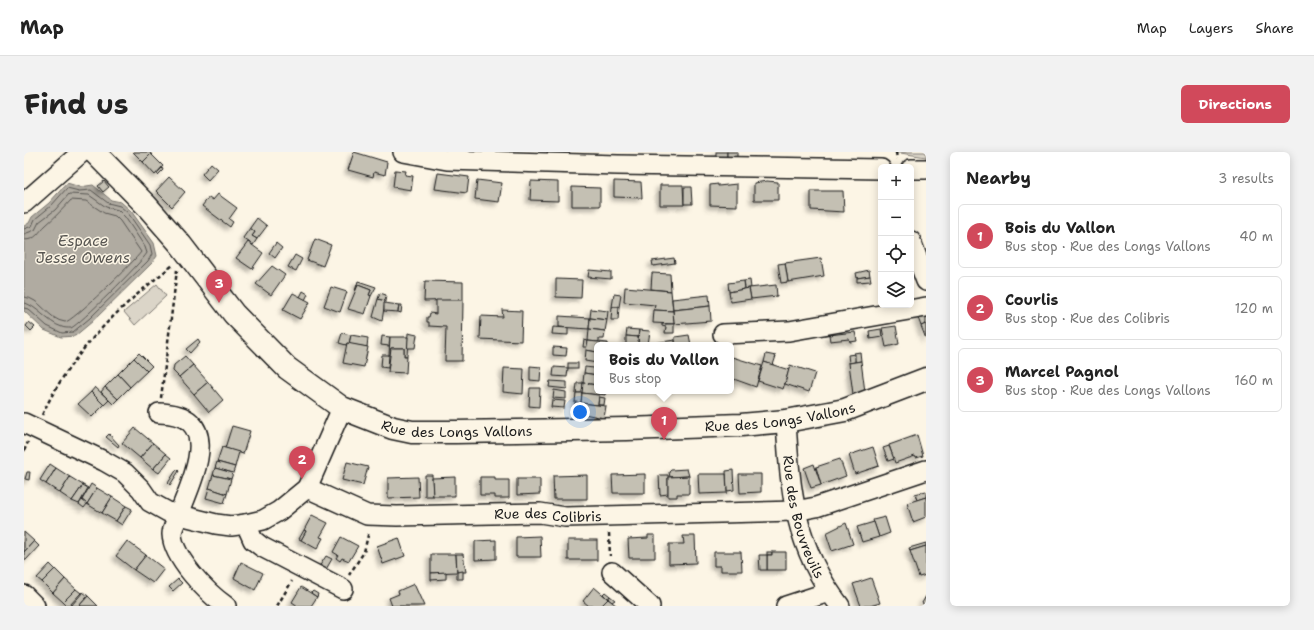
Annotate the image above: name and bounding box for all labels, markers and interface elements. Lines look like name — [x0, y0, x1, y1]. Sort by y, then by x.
text: Map — [20, 15, 64, 40]
text: Map — [1137, 19, 1167, 37]
text: Layers — [1189, 19, 1233, 37]
text: Share — [1255, 19, 1294, 37]
text: Find us — [24, 85, 129, 123]
button: Directions — [1181, 85, 1290, 123]
map controls — [878, 164, 914, 308]
button: + — [878, 164, 914, 200]
text: Nearby — [966, 167, 1031, 189]
text: 3 results — [1218, 170, 1274, 187]
button: − — [878, 200, 914, 236]
text: Bois du Vallon — [1005, 218, 1115, 238]
text: 1 — [977, 228, 983, 245]
text: 40 m — [1239, 228, 1273, 245]
water label: Espace Jesse Owens — [36, 231, 130, 268]
button: locate — [878, 236, 914, 272]
text: Bus stop · Rue des Longs Vallons — [1005, 238, 1211, 255]
pin: 3 — [206, 270, 232, 303]
button: layers — [878, 272, 914, 308]
text: Courlis — [1005, 290, 1059, 310]
text: 2 — [975, 300, 985, 317]
text: 120 m — [1235, 300, 1273, 317]
text: Bus stop · Rue des Colibris — [1005, 310, 1170, 327]
popup — [594, 342, 734, 394]
text: Bois du Vallon — [609, 350, 719, 370]
text: Marcel Pagnol — [1005, 362, 1119, 382]
text: Bus stop — [609, 370, 661, 387]
text: 3 — [975, 372, 985, 389]
text: 160 m — [1235, 372, 1273, 389]
text: Bus stop · Rue des Longs Vallons — [1005, 382, 1211, 399]
street label: Rue des Longs Vallons — [704, 398, 858, 435]
your location — [570, 402, 590, 422]
pin: 1 — [651, 407, 677, 440]
street label: Rue des Longs Vallons — [379, 415, 533, 441]
pin: 2 — [289, 446, 315, 479]
street label: Rue des Bouvreuils — [779, 455, 829, 582]
street label: Rue des Colibris — [494, 504, 602, 527]

